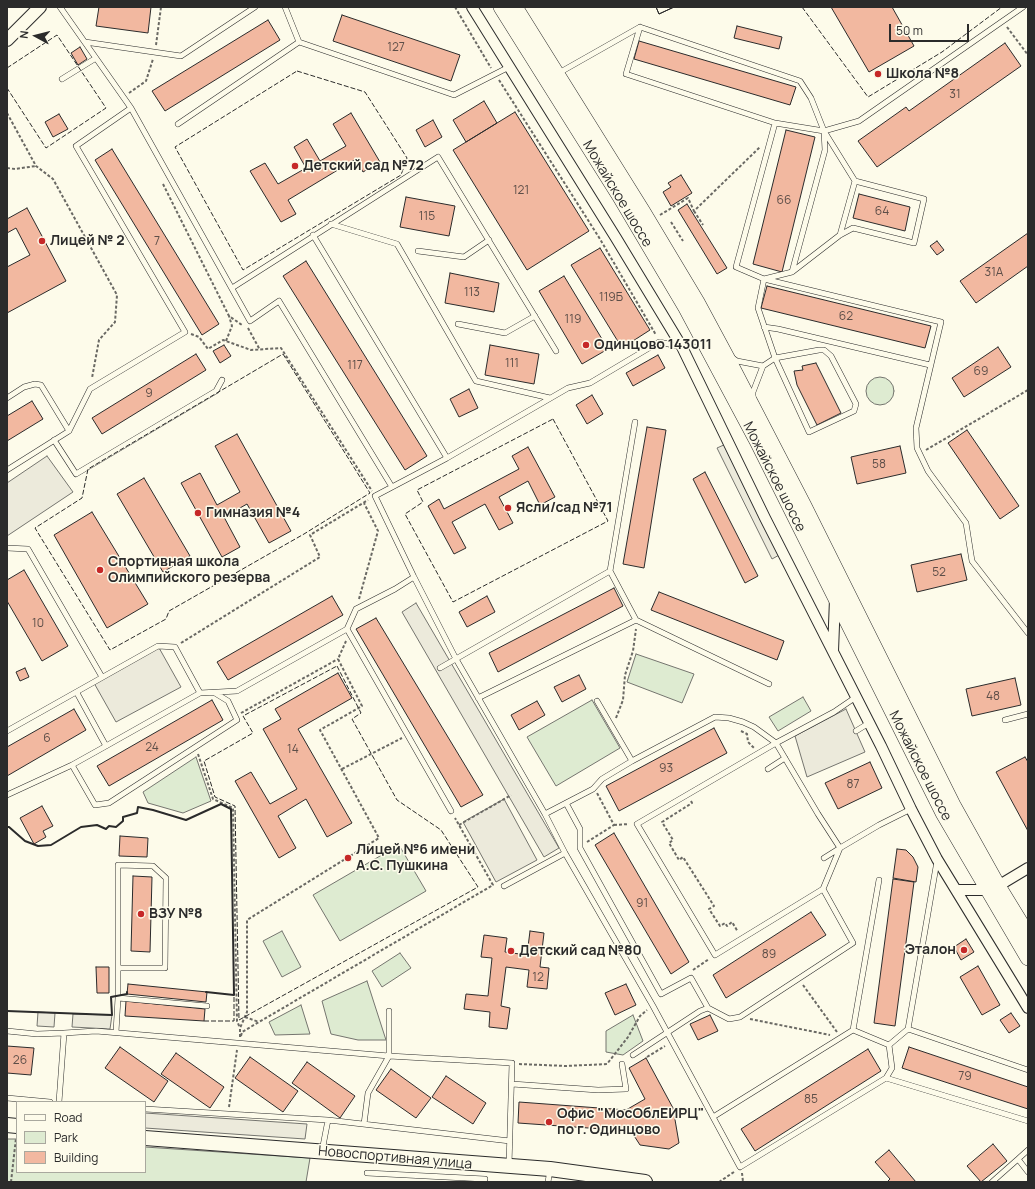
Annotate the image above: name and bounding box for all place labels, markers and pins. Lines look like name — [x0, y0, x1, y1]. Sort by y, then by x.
place label: Школа №8 — [886, 66, 959, 82]
marker: Школа №8 — [873, 69, 883, 79]
place label: Детский сад №72 — [303, 158, 424, 174]
marker: Детский сад №72 — [290, 161, 300, 171]
place label: Лицей № 2 — [50, 233, 124, 249]
marker: Лицей № 2 — [37, 236, 47, 246]
place label: Одинцово 143011 — [594, 337, 712, 353]
marker: Одинцово 143011 — [581, 340, 591, 350]
place label: Ясли/сад №71 — [516, 500, 613, 516]
marker: Ясли/сад №71 — [503, 503, 513, 513]
place label: Гимназия №4 — [206, 505, 300, 521]
marker: Гимназия №4 — [193, 508, 203, 518]
place label: Спортивная школа Олимпийского резерва — [108, 554, 270, 586]
marker: Спортивная школа Олимпийского резерва — [95, 565, 105, 575]
place label: Лицей №6 имени А.С. Пушкина — [356, 842, 475, 874]
marker: Лицей №6 имени А.С. Пушкина — [343, 853, 353, 863]
place label: ВЗУ №8 — [149, 906, 203, 922]
marker: ВЗУ №8 — [136, 909, 146, 919]
place label: Эталон — [905, 942, 956, 958]
place label: Детский сад №80 — [519, 943, 642, 959]
marker: Эталон — [959, 945, 969, 955]
marker: Детский сад №80 — [506, 946, 516, 956]
place label: Офис "МосОблЕИРЦ" по г. Одинцово — [557, 1106, 704, 1138]
marker: Офис "МосОблЕИРЦ" по г. Одинцово — [544, 1117, 554, 1127]

